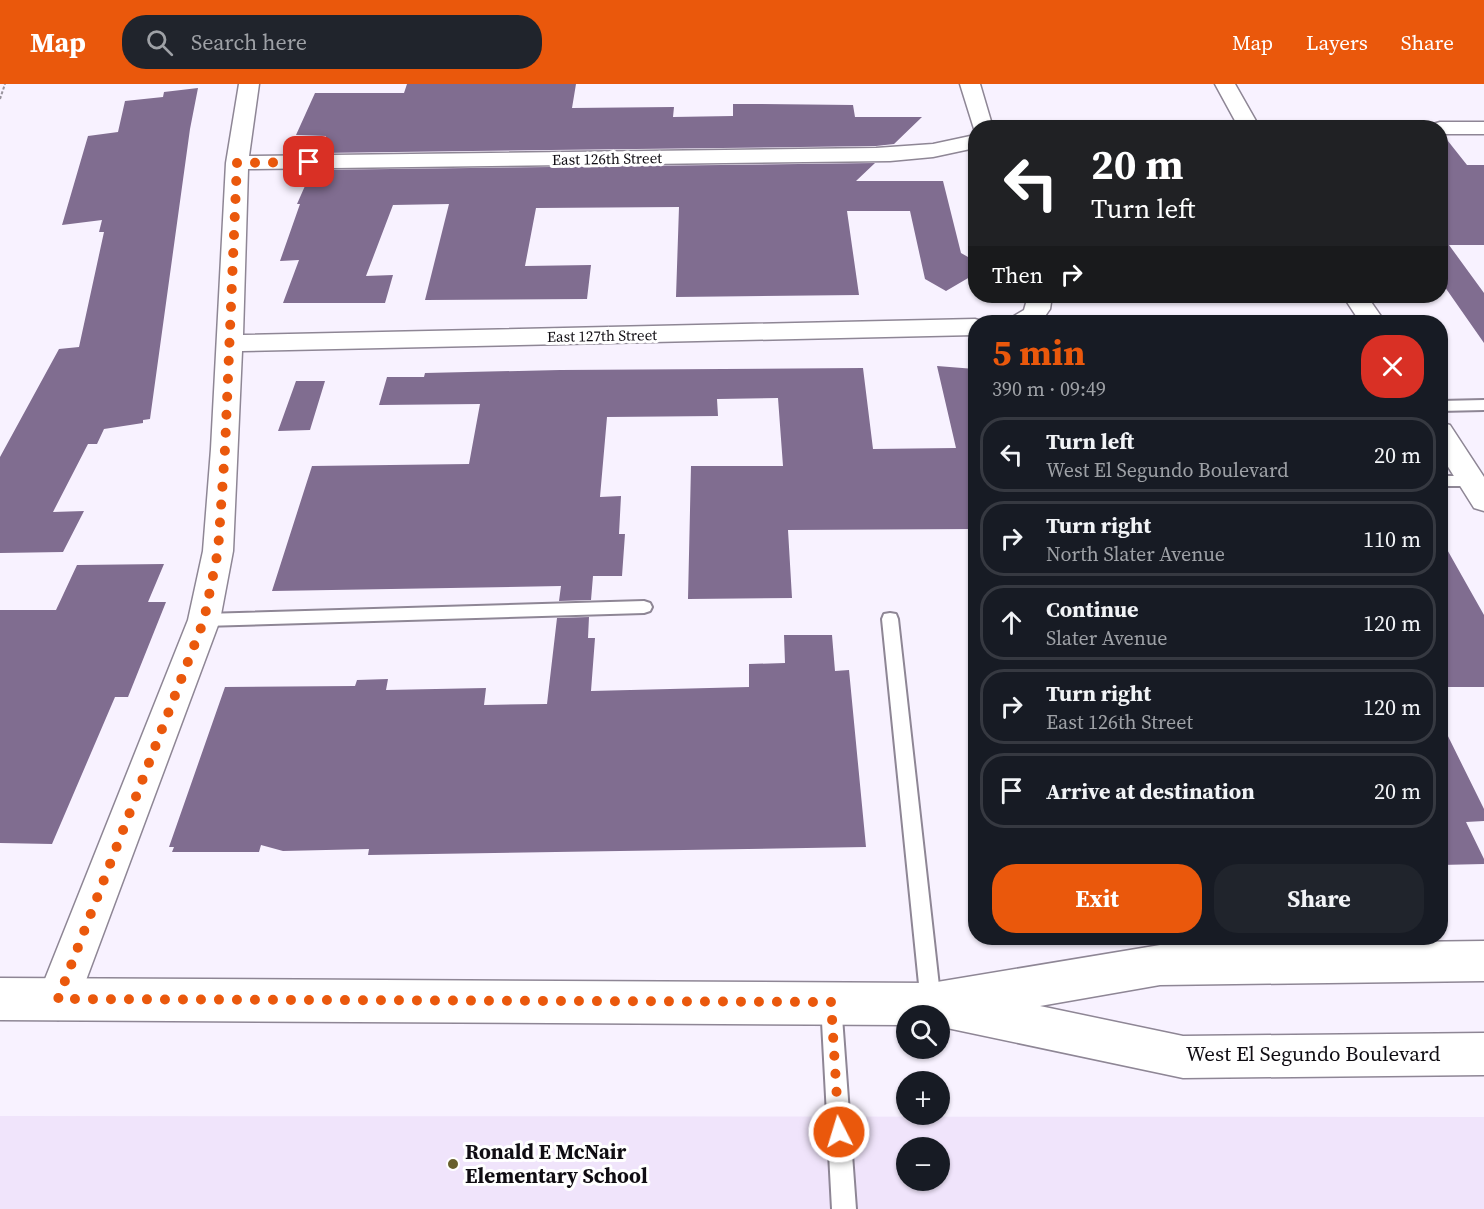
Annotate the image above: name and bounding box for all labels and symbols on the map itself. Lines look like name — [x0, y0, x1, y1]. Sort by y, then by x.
pin — [283, 136, 334, 187]
street label: East 126th Street — [552, 147, 662, 170]
street label: East 127th Street — [547, 324, 657, 347]
street label: West El Segundo Boulevard — [1186, 1039, 1440, 1068]
position arrow — [807, 1100, 871, 1164]
place label: Ronald E McNair Elementary School — [465, 1137, 648, 1190]
marker: Ronald E McNair Elementary School — [446, 1157, 460, 1171]

